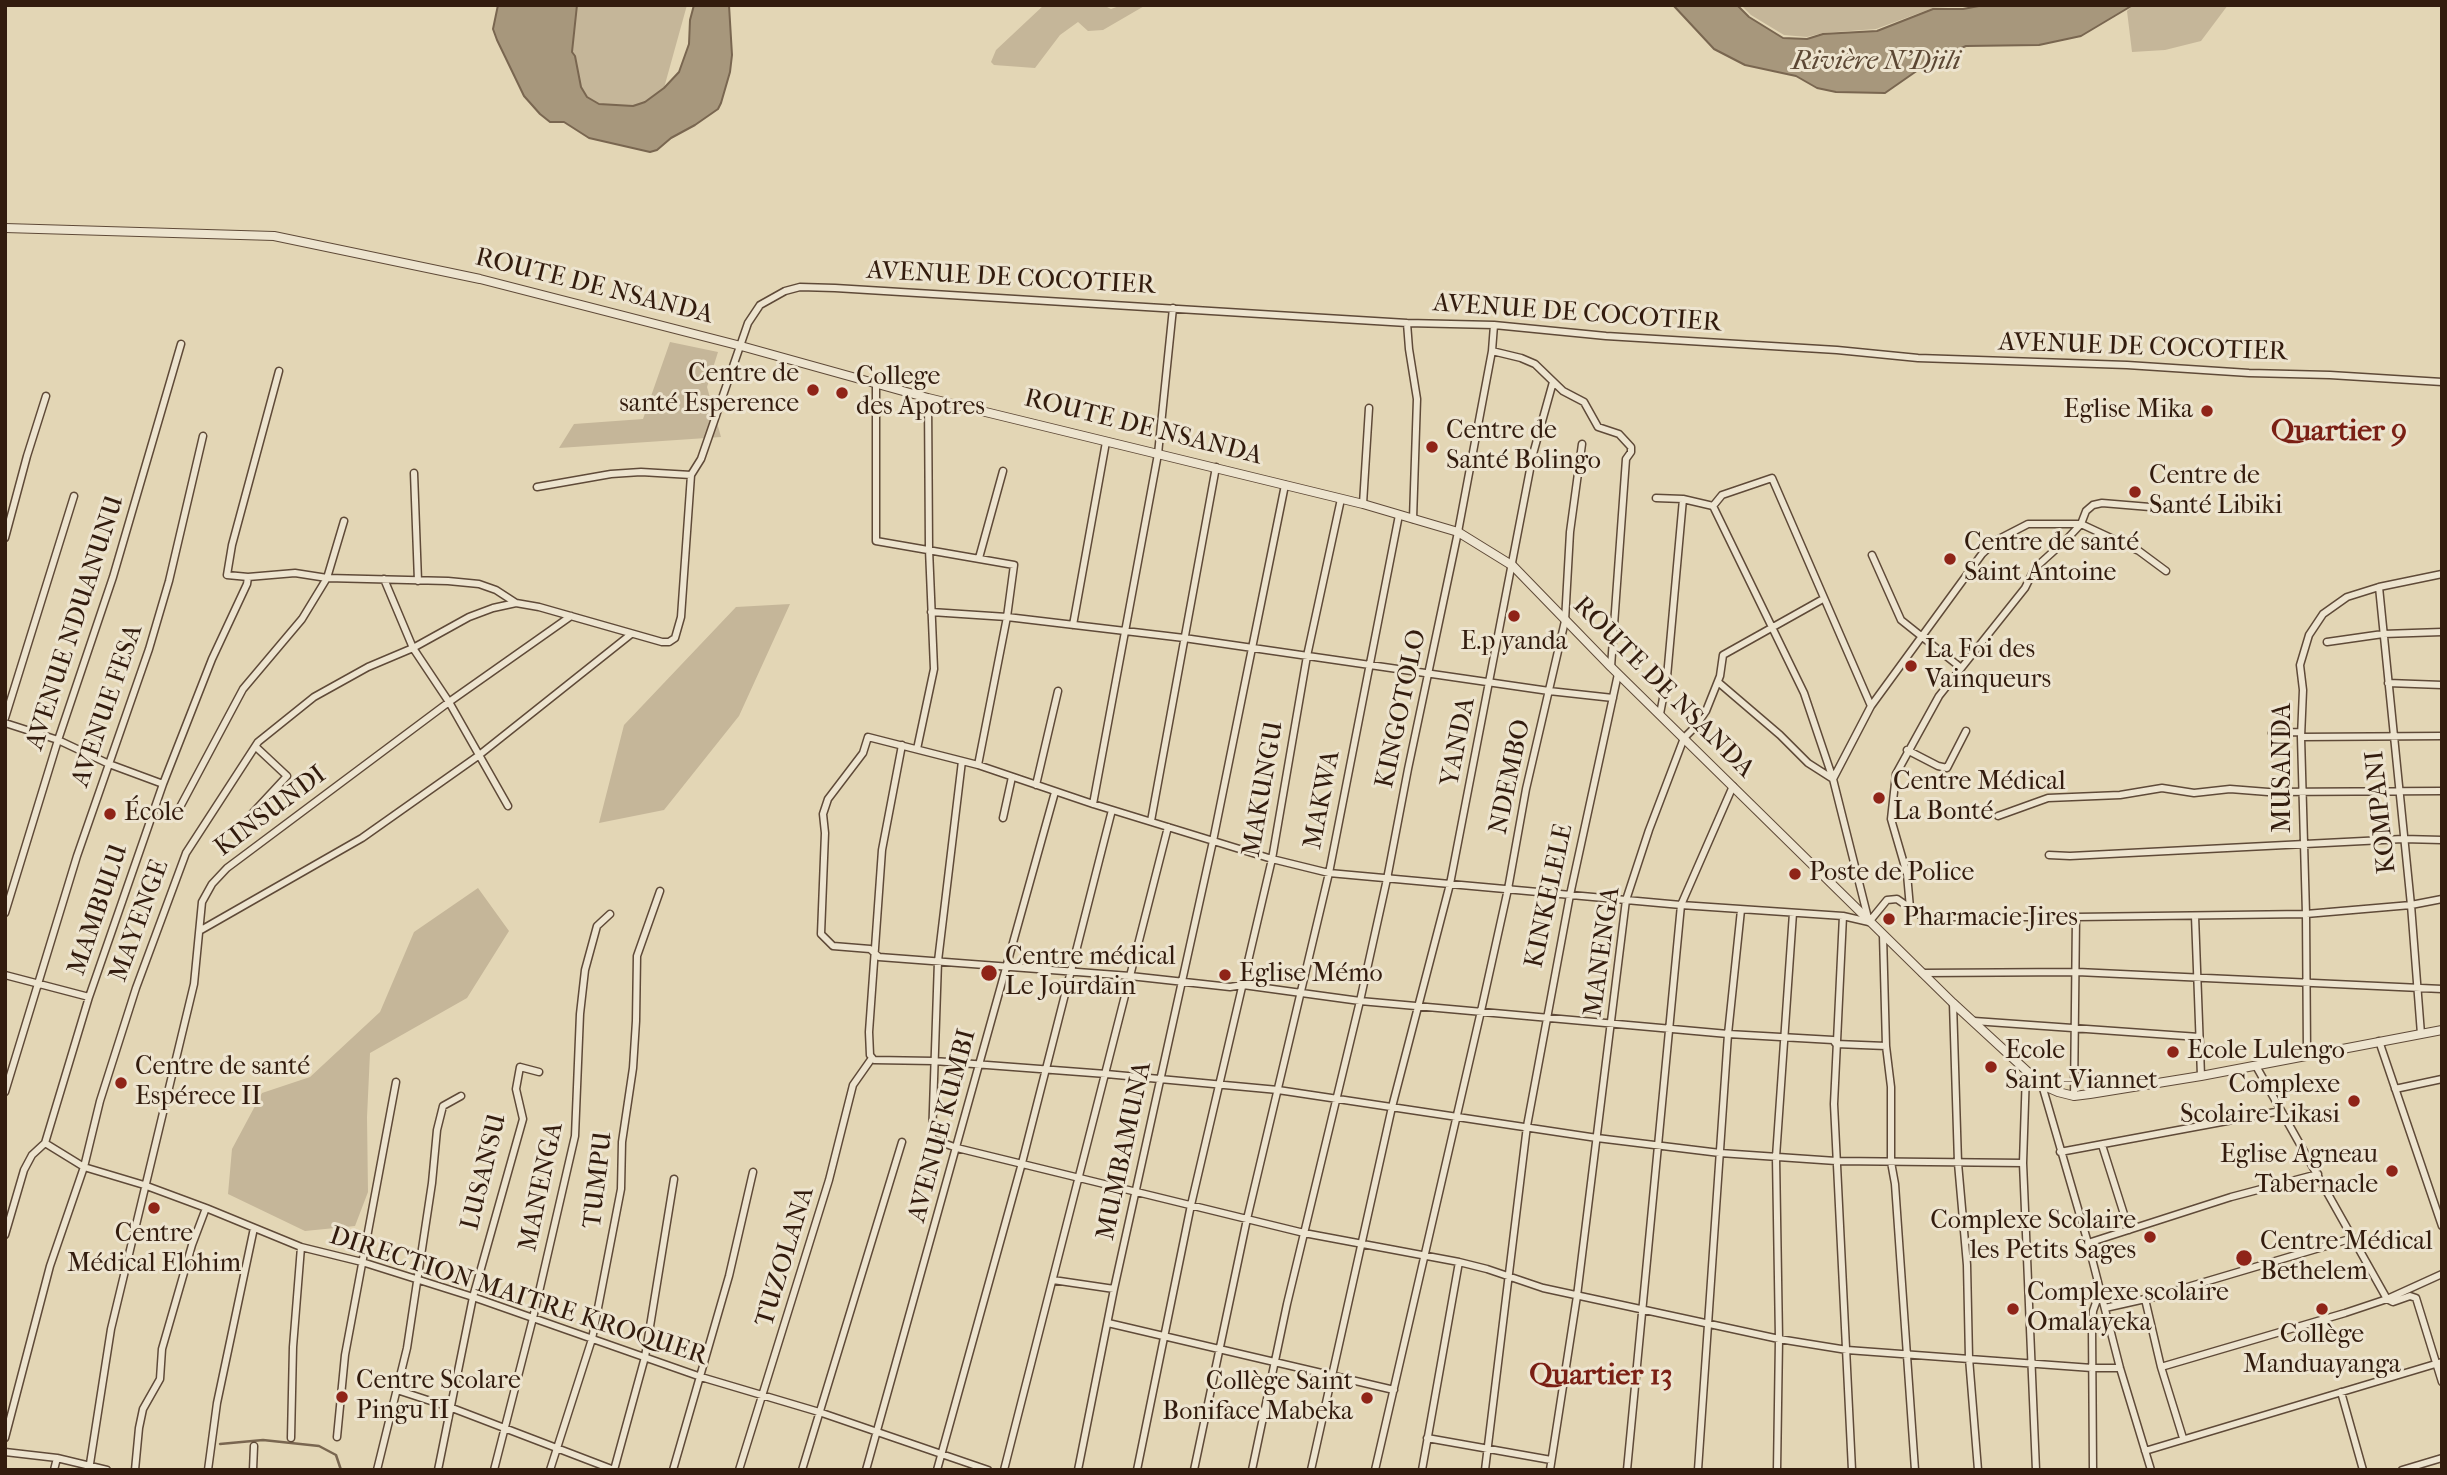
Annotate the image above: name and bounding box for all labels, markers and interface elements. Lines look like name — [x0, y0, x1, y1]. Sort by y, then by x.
water label: Rivière N'Djili — [1791, 45, 1961, 79]
street label: ROUTE DE NSANDA — [472, 242, 716, 332]
street label: AVENUE DE COCOTIER — [866, 256, 1156, 302]
street label: AVENUE DE COCOTIER — [1432, 288, 1722, 340]
street label: AVENUE DE COCOTIER — [1998, 327, 2288, 369]
place label: Centre de santé Esperence — [619, 359, 799, 420]
place label: College des Apotres — [856, 362, 985, 424]
marker: Centre de santé Esperence — [805, 382, 821, 398]
street label: ROUTE DE NSANDA — [1021, 383, 1265, 473]
marker: College des Apotres — [834, 385, 850, 401]
place label: Eglise Mika — [2064, 395, 2193, 427]
marker: Eglise Mika — [2199, 403, 2215, 419]
district label: Quartier 9 — [2271, 415, 2407, 451]
place label: Centre de Santé Bolingo — [1446, 416, 1601, 478]
marker: Centre de Santé Bolingo — [1424, 439, 1440, 455]
place label: Centre de Santé Libiki — [2149, 461, 2282, 522]
marker: Centre de Santé Libiki — [2127, 484, 2143, 500]
street label: AVENUE NDUANUNU — [20, 492, 132, 754]
place label: Centre de santé Saint Antoine — [1964, 528, 2139, 590]
marker: Centre de santé Saint Antoine — [1942, 551, 1958, 567]
street label: ROUTE DE NSANDA — [1566, 591, 1760, 785]
marker: E.p yanda — [1506, 608, 1522, 624]
street label: AVENUE FESA — [66, 621, 150, 791]
street label: KINGOTOLO — [1370, 627, 1434, 791]
place label: E.p yanda — [1460, 627, 1568, 659]
place label: La Foi des Vainqueurs — [1925, 635, 2051, 696]
marker: La Foi des Vainqueurs — [1903, 658, 1919, 674]
street label: YANDA — [1435, 695, 1483, 789]
street label: MUSANDA — [2268, 703, 2300, 833]
street label: NDEMBO — [1484, 717, 1538, 837]
street label: MAKUNGU — [1237, 719, 1291, 859]
street label: MAKWA — [1298, 748, 1348, 852]
street label: KOMPANI — [2360, 749, 2404, 875]
street label: KINSUNDI — [209, 760, 333, 864]
place label: Centre Médical La Bonté — [1893, 767, 2066, 828]
marker: Centre Médical La Bonté — [1871, 790, 1887, 806]
place label: École — [124, 798, 184, 830]
marker: École — [102, 806, 118, 822]
street label: KINKELELE — [1520, 821, 1580, 971]
street label: MAMBULU — [62, 840, 136, 980]
street label: MAYENGE — [104, 856, 176, 986]
place label: Poste de Police — [1809, 858, 1974, 890]
marker: Poste de Police — [1787, 866, 1803, 882]
street label: MANENGA — [1578, 885, 1628, 1019]
place label: Pharmacie Jires — [1903, 903, 2078, 935]
marker: Pharmacie Jires — [1881, 911, 1897, 927]
place label: Centre médical Le Jourdain — [1005, 942, 1176, 1004]
place label: Eglise Mémo — [1239, 959, 1383, 991]
marker: Centre médical Le Jourdain — [979, 963, 999, 983]
marker: Eglise Mémo — [1217, 967, 1233, 983]
street label: AVENUE KUMBI — [902, 1026, 984, 1226]
place label: Ecole Saint-Viannet — [2005, 1036, 2158, 1098]
place label: Ecole Lulengo — [2187, 1036, 2345, 1068]
marker: Ecole Lulengo — [2165, 1044, 2181, 1060]
place label: Centre de santé Espérece II — [135, 1052, 310, 1114]
street label: MUMBAMUNA — [1091, 1059, 1159, 1243]
marker: Ecole Saint-Viannet — [1983, 1059, 1999, 1075]
place label: Complexe Scolaire Likasi — [2180, 1070, 2340, 1132]
marker: Centre de santé Espérece II — [113, 1075, 129, 1091]
marker: Complexe Scolaire Likasi — [2346, 1093, 2362, 1109]
street label: LUSANSU — [455, 1111, 515, 1233]
street label: MANENGA — [513, 1120, 571, 1254]
street label: TUMPU — [578, 1130, 620, 1230]
place label: Eglise Agneau Tabernacle — [2220, 1140, 2378, 1202]
marker: Eglise Agneau Tabernacle — [2384, 1163, 2400, 1179]
street label: TUZOLANA — [750, 1183, 822, 1331]
marker: Centre Médical Elohim — [146, 1200, 162, 1216]
place label: Complexe Scolaire les Petits Sages — [1930, 1206, 2136, 1268]
place label: Centre Médical Elohim — [67, 1219, 241, 1280]
street label: DIRECTION MAITRE KROQUER — [325, 1221, 711, 1373]
place label: Centre Médical Bethelem — [2260, 1227, 2433, 1288]
marker: Complexe Scolaire les Petits Sages — [2142, 1229, 2158, 1245]
marker: Centre Médical Bethelem — [2234, 1248, 2254, 1268]
place label: Complexe scolaire Omalayeka — [2027, 1278, 2229, 1340]
marker: Complexe scolaire Omalayeka — [2005, 1301, 2021, 1317]
marker: Collège Manduayanga — [2314, 1301, 2330, 1317]
place label: Collège Manduayanga — [2243, 1320, 2401, 1382]
district label: Quartier 13 — [1529, 1359, 1673, 1395]
place label: Centre Scolare Pingu II — [356, 1366, 521, 1428]
place label: Collège Saint Boniface Mabeka — [1162, 1367, 1353, 1428]
marker: Centre Scolare Pingu II — [334, 1389, 350, 1405]
marker: Collège Saint Boniface Mabeka — [1359, 1390, 1375, 1406]

